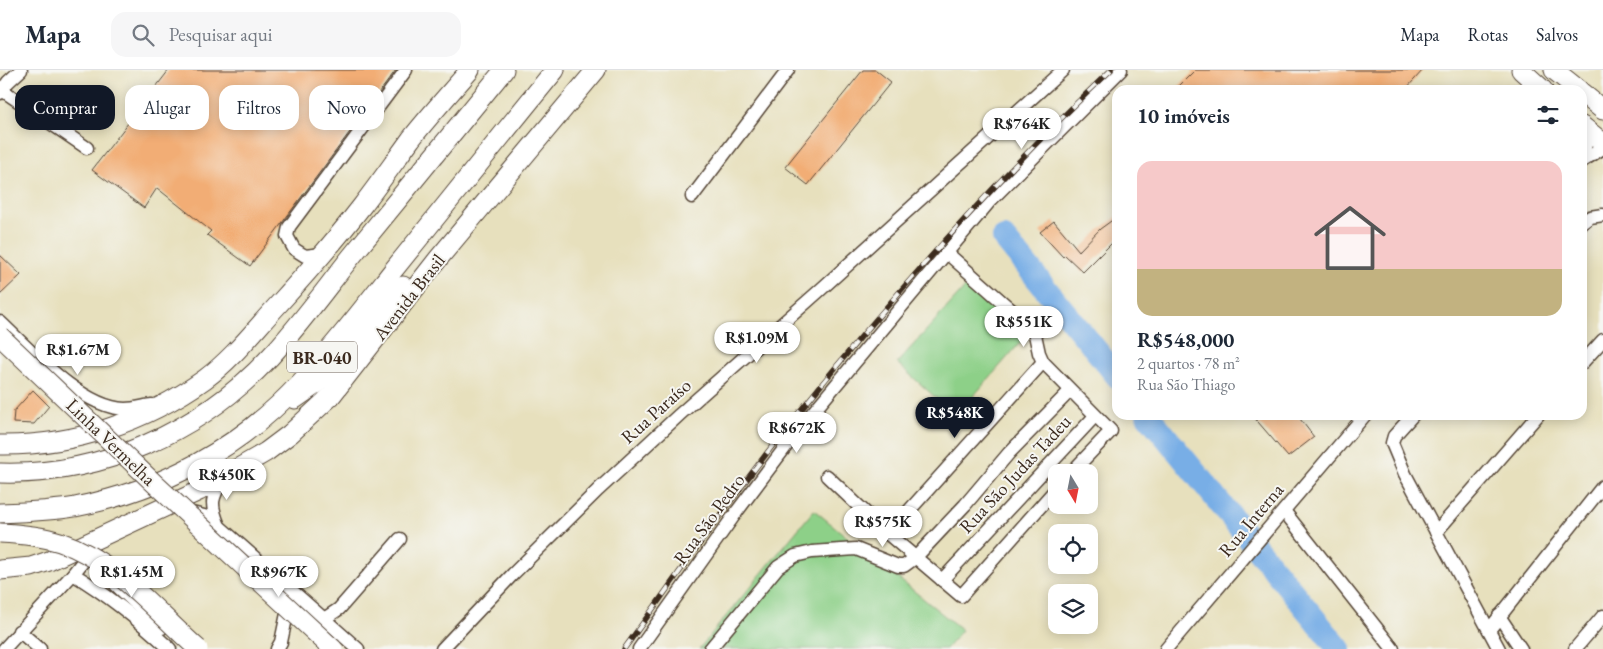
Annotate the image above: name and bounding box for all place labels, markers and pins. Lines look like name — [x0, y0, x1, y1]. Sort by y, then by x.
pin: R$764K — [981, 108, 1063, 150]
pin: R$551K — [983, 306, 1065, 348]
pin: R$1.09M — [711, 322, 803, 364]
pin: R$1.67M — [32, 334, 124, 376]
pin: R$548K — [914, 396, 996, 439]
pin: R$672K — [756, 412, 838, 454]
pin: R$450K — [186, 458, 268, 501]
pin: R$575K — [842, 506, 924, 548]
pin: R$1.45M — [86, 556, 178, 598]
pin: R$967K — [238, 556, 320, 598]

